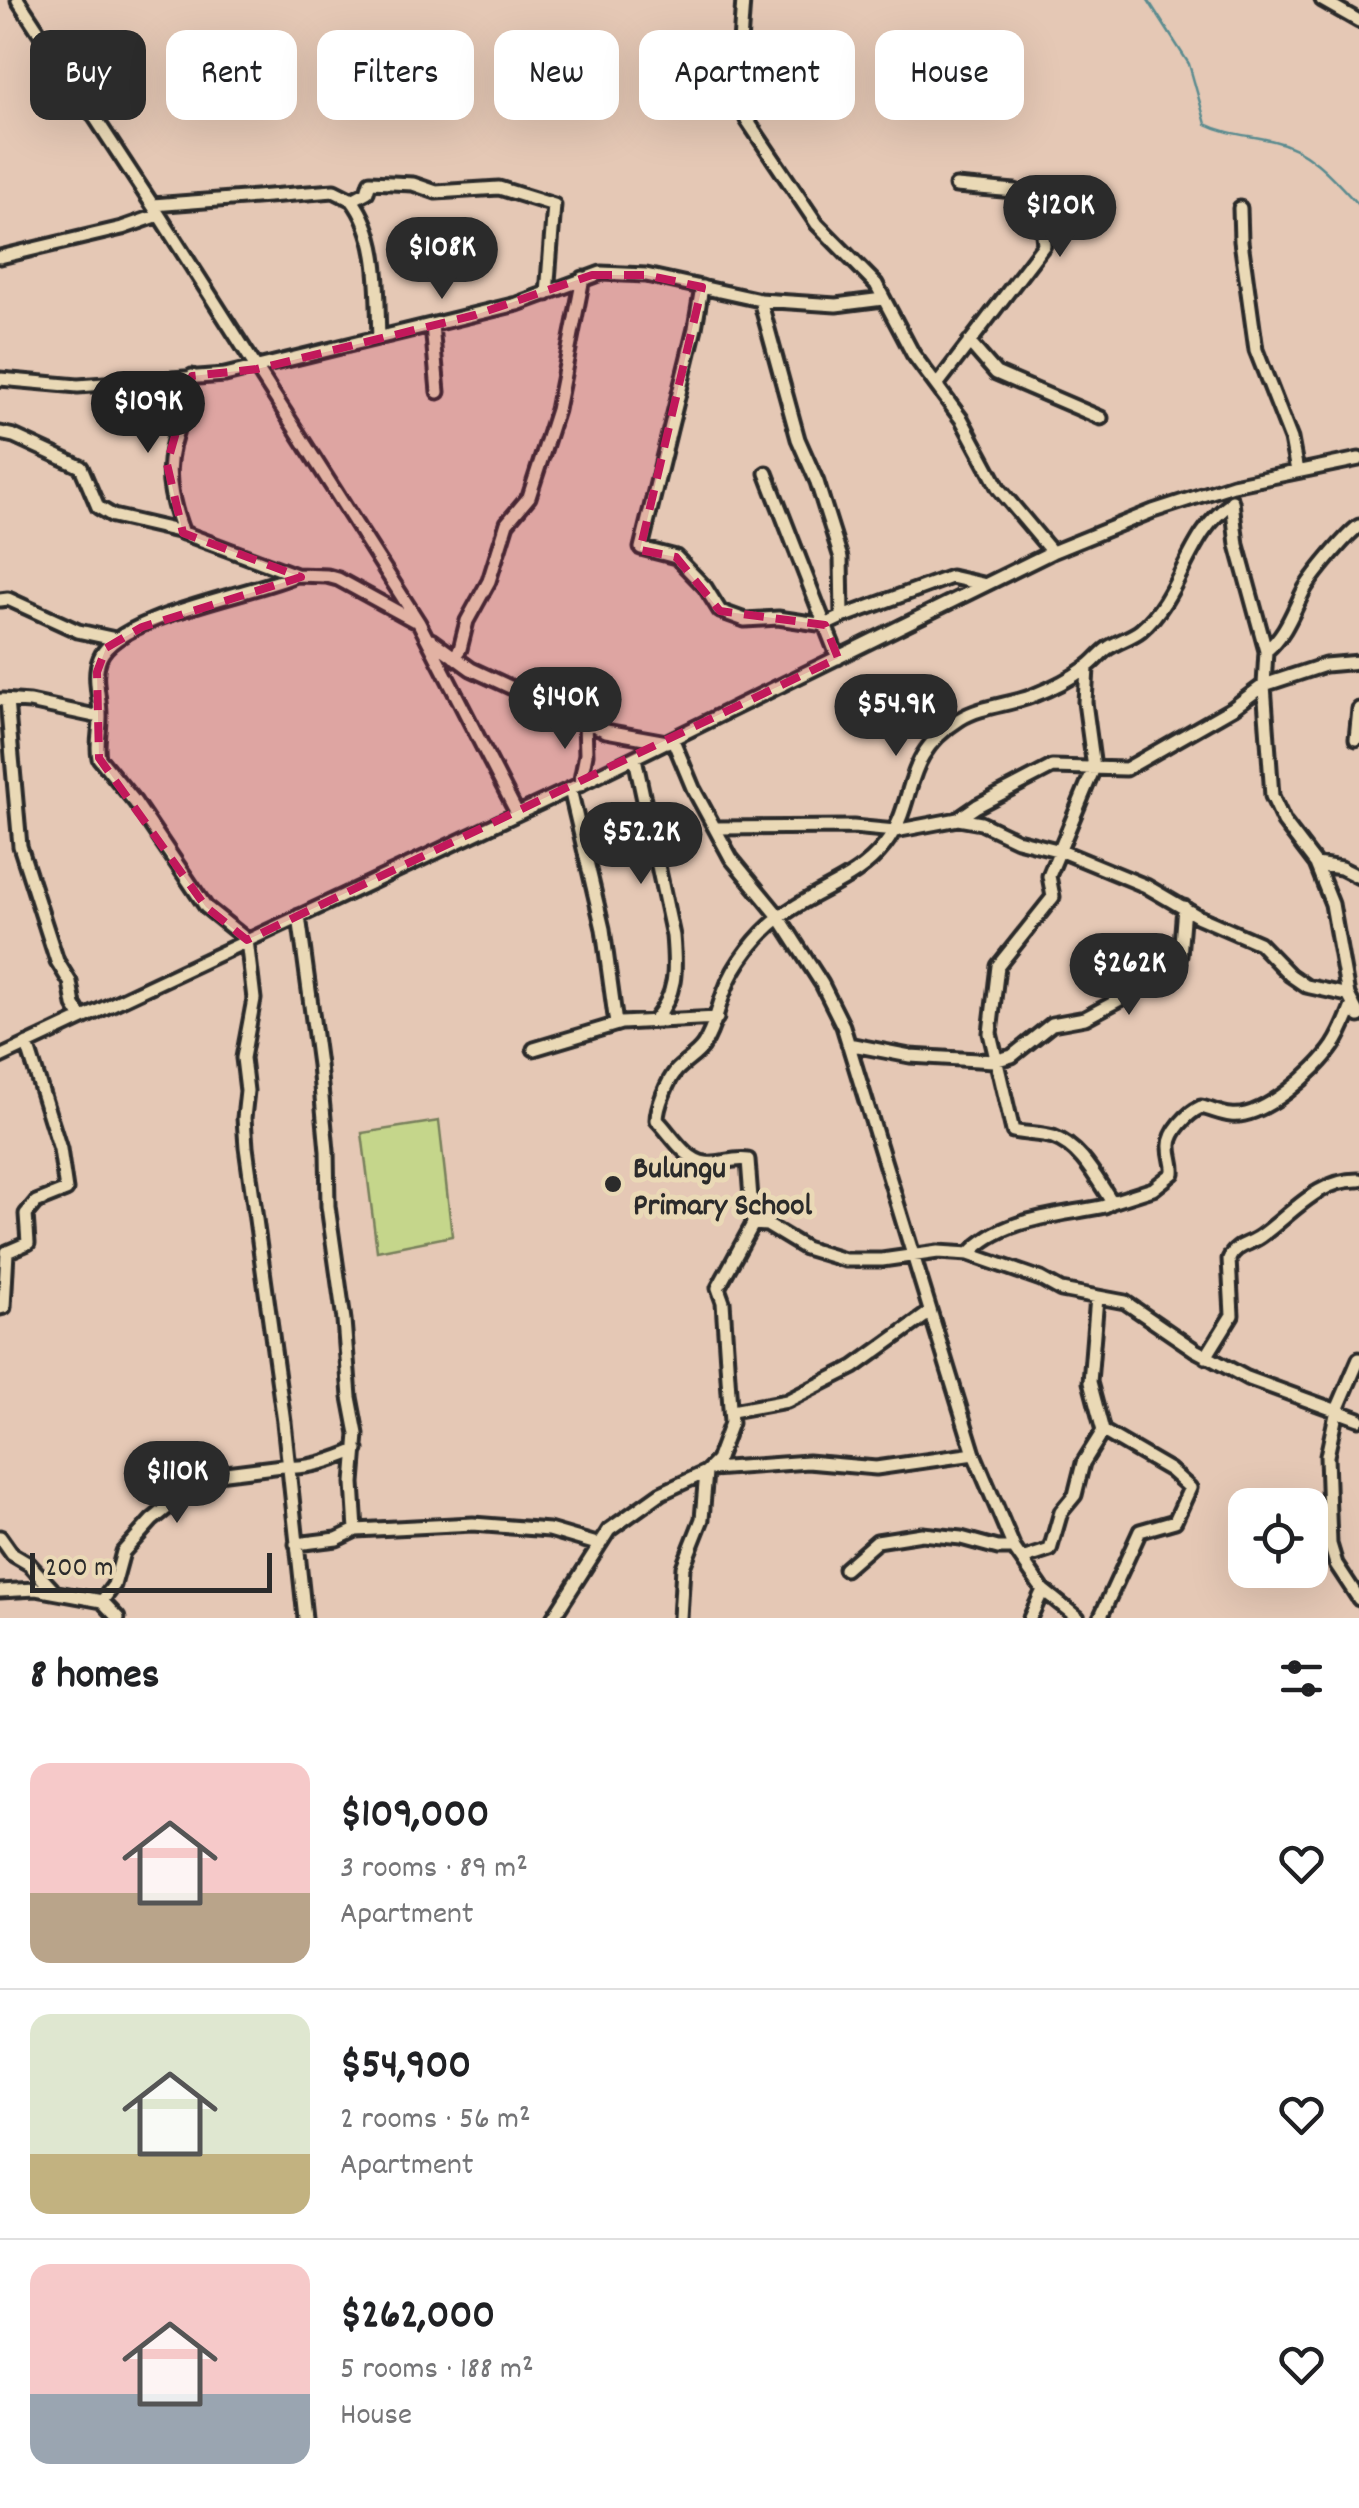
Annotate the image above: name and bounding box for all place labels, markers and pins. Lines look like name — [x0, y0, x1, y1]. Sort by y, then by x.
pin: $120K — [990, 175, 1130, 260]
pin: $108K — [372, 217, 512, 302]
pin: $109K — [78, 371, 218, 456]
pin: $140K — [495, 667, 635, 752]
pin: $54.9K — [815, 674, 977, 759]
pin: $52.2K — [560, 802, 722, 887]
pin: $262K — [1059, 933, 1199, 1018]
place label: Bulungu Primary School — [633, 1148, 813, 1231]
marker: Bulungu Primary School — [602, 1173, 624, 1195]
pin: $110K — [107, 1441, 247, 1526]

